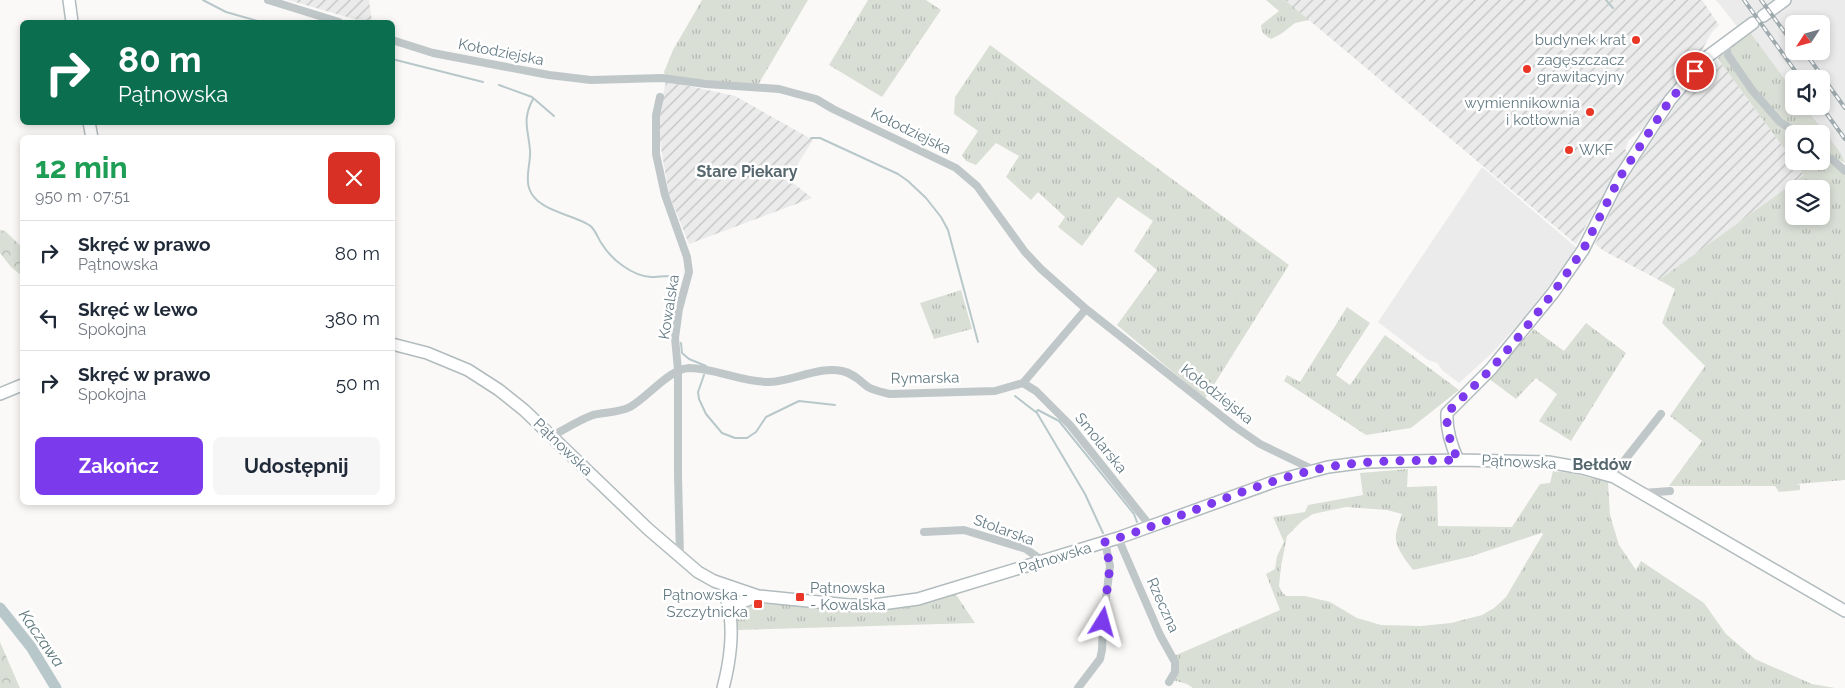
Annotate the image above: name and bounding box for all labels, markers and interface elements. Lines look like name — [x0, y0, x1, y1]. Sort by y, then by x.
north arrow — [1785, 15, 1830, 60]
map controls — [1785, 15, 1830, 225]
place label: budynek krat — [1535, 31, 1626, 49]
marker: budynek krat — [1630, 34, 1642, 46]
street label: Kołodziejska — [457, 35, 545, 69]
text: 80 m — [118, 39, 202, 80]
icon: right — [35, 40, 100, 105]
pin — [1674, 50, 1716, 92]
place label: zagęszczacz grawitacyjny — [1537, 51, 1625, 86]
icon: arrive — [1681, 57, 1709, 85]
marker: zagęszczacz grawitacyjny — [1521, 63, 1533, 75]
button: sound — [1785, 70, 1830, 115]
text: Pątnowska — [118, 81, 228, 107]
place label: wymiennikownia i kotłownia — [1464, 94, 1580, 129]
street label: Kołodziejska — [868, 104, 954, 158]
marker: wymiennikownia i kotłownia — [1584, 106, 1596, 118]
button: search — [1785, 125, 1830, 170]
place label: WKF — [1579, 141, 1613, 159]
marker: WKF — [1563, 144, 1575, 156]
text: 12 min — [35, 150, 128, 185]
button: close — [328, 152, 380, 204]
district label: Stare Piekary — [696, 162, 798, 181]
button: layers — [1785, 180, 1830, 225]
text: 950 m · 07:51 — [35, 187, 130, 206]
text: Skręć w prawo — [78, 233, 211, 255]
icon: right — [35, 239, 63, 267]
text: 80 m — [335, 242, 380, 264]
text: Pątnowska — [78, 255, 158, 274]
street label: Kowalska — [655, 273, 683, 341]
text: Skręć w lewo — [78, 298, 198, 320]
icon: left — [35, 304, 63, 332]
text: 380 m — [325, 307, 380, 329]
text: Spokojna — [78, 320, 146, 339]
street label: Kołodziejska — [1177, 360, 1257, 428]
text: Skręć w prawo — [78, 363, 211, 385]
street label: Rymarska — [891, 368, 959, 388]
icon: right — [35, 369, 63, 397]
text: 50 m — [336, 372, 380, 394]
text: Spokojna — [78, 385, 146, 404]
street label: Smolarska — [1071, 409, 1131, 477]
street label: Pątnowska — [530, 414, 596, 480]
button: Zakończ — [35, 437, 203, 495]
button: Udostępnij — [213, 437, 380, 495]
street label: Pątnowska — [1481, 451, 1557, 473]
district label: Bełdów — [1572, 455, 1632, 474]
street label: Stolarska — [971, 511, 1037, 549]
street label: Pątnowska — [1016, 538, 1094, 578]
street label: Rzeczna — [1143, 575, 1183, 635]
place label: Pątnowska - Kowalska — [810, 579, 886, 614]
place label: Pątnowska - Szczytnicka — [663, 586, 748, 621]
marker: Pątnowska - Kowalska — [794, 591, 806, 603]
position arrow — [1076, 595, 1128, 647]
marker: Pątnowska - Szczytnicka — [752, 598, 764, 610]
water label: Kaczawa — [15, 606, 68, 671]

